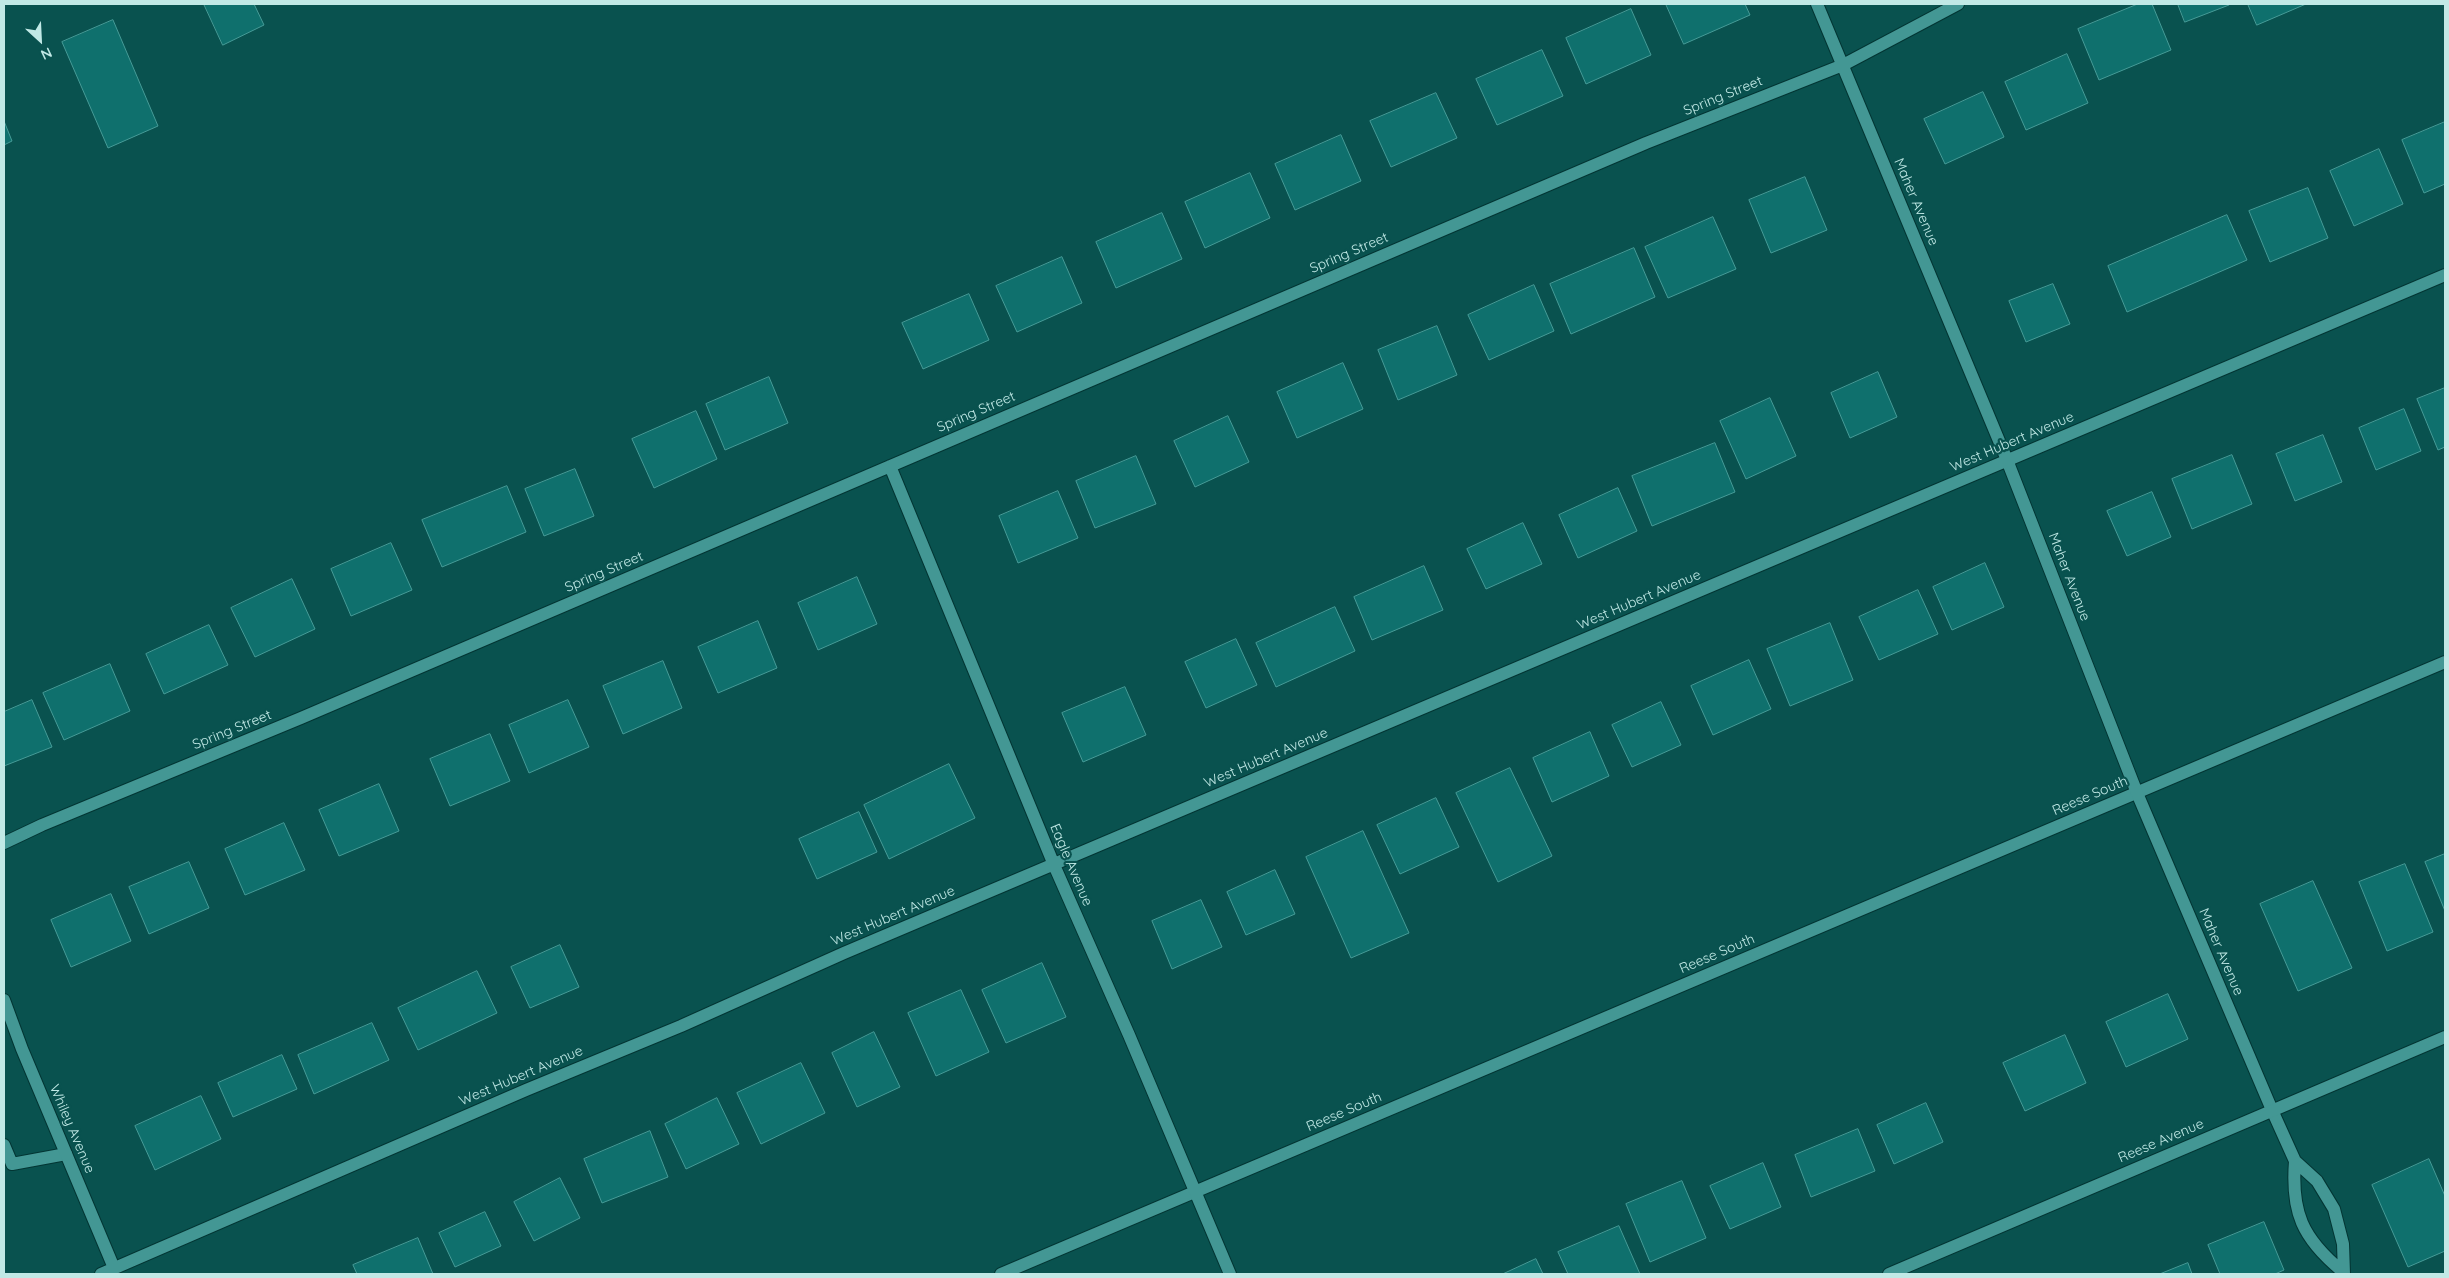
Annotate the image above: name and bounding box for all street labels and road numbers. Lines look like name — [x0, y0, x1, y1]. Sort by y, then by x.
street label: Spring Street — [1681, 73, 1765, 119]
street label: Maher Avenue — [1890, 156, 1942, 248]
street label: Spring Street — [1307, 229, 1391, 277]
street label: Spring Street — [934, 388, 1018, 436]
street label: West Hubert Avenue — [1948, 408, 2076, 476]
street label: Maher Avenue — [2044, 531, 2094, 623]
street label: Spring Street — [562, 548, 646, 596]
street label: West Hubert Avenue — [1575, 566, 1703, 634]
street label: Spring Street — [190, 707, 274, 753]
street label: West Hubert Avenue — [1202, 724, 1330, 792]
street label: Reese South — [2050, 773, 2130, 819]
street label: Eagle Avenue — [1046, 821, 1096, 909]
street label: West Hubert Avenue — [829, 882, 957, 950]
street label: Maher Avenue — [2195, 906, 2247, 998]
street label: Reese South — [1677, 931, 1757, 977]
street label: West Hubert Avenue — [457, 1042, 585, 1110]
street label: Whiley Avenue — [46, 1082, 98, 1176]
street label: Reese South — [1304, 1089, 1384, 1135]
street label: Reese Avenue — [2116, 1115, 2206, 1167]

